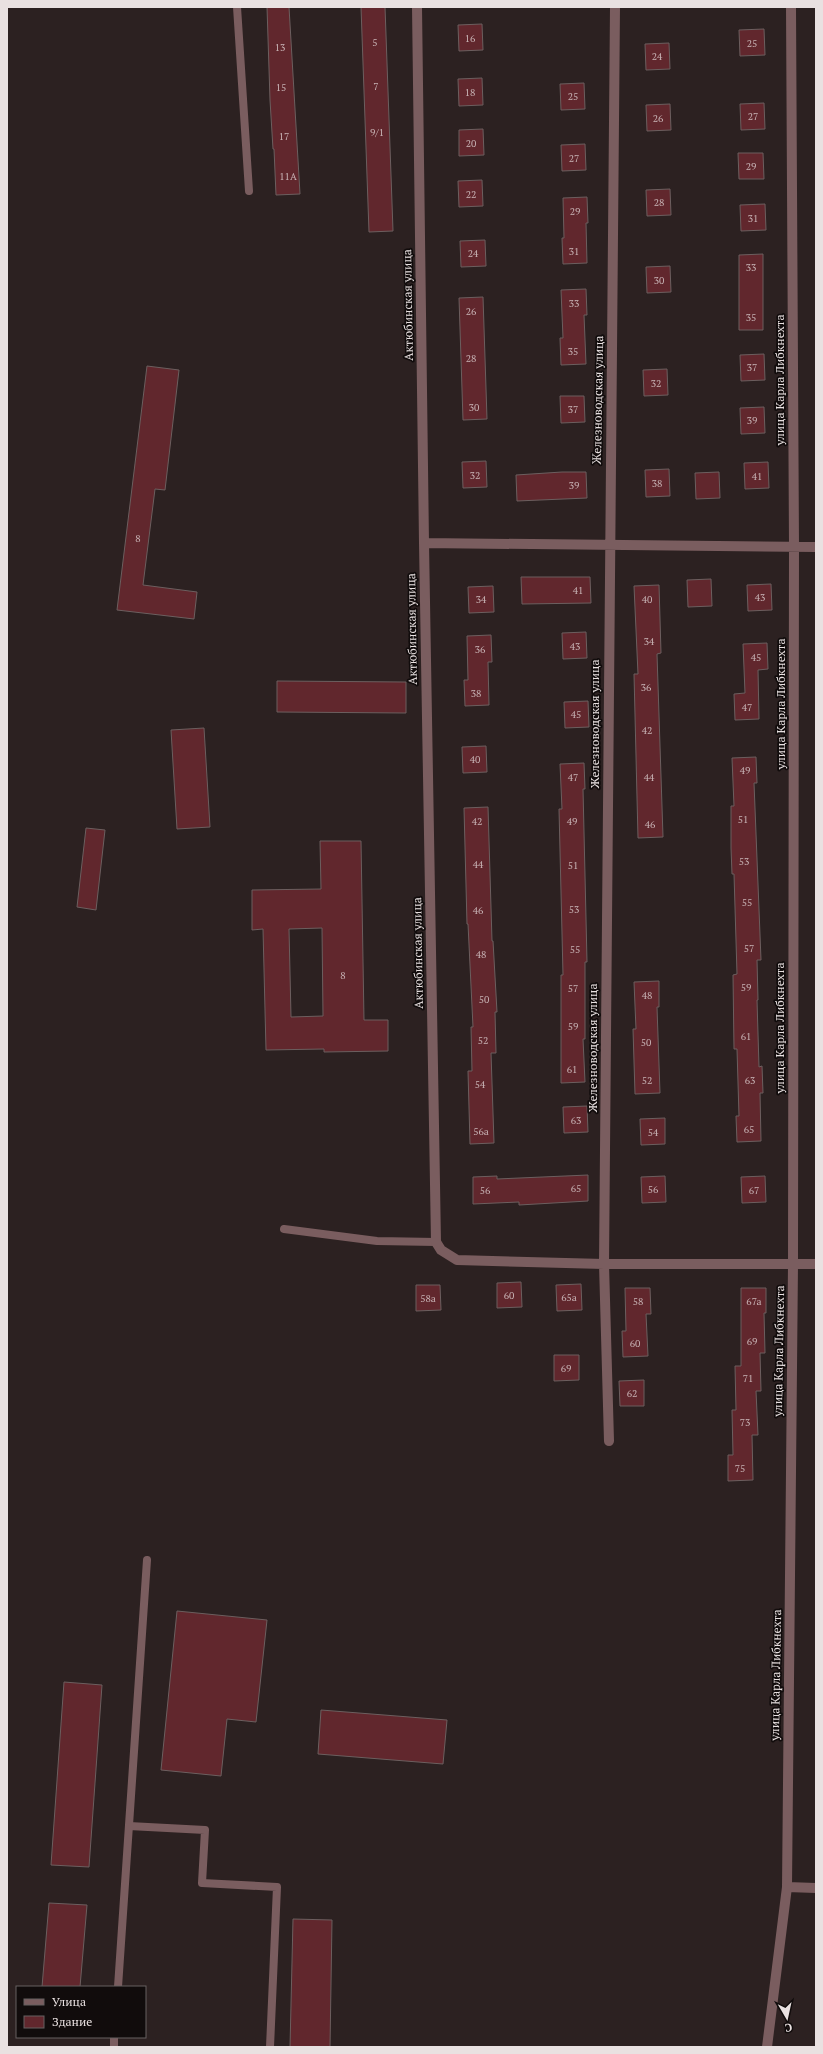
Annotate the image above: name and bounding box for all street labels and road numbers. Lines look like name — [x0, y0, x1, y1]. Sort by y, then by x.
street label: Актюбинская улица — [399, 249, 416, 361]
street label: улица Карла Либкнехта — [772, 314, 787, 447]
street label: Железноводская улица — [589, 335, 606, 465]
street label: Актюбинская улица — [403, 573, 420, 685]
street label: улица Карла Либкнехта — [773, 638, 788, 771]
street label: Железноводская улица — [587, 659, 602, 789]
street label: Актюбинская улица — [409, 897, 426, 1009]
street label: улица Карла Либкнехта — [772, 962, 787, 1095]
street label: Железноводская улица — [585, 983, 600, 1113]
street label: улица Карла Либкнехта — [770, 1285, 787, 1418]
street label: улица Карла Либкнехта — [767, 1609, 784, 1742]

